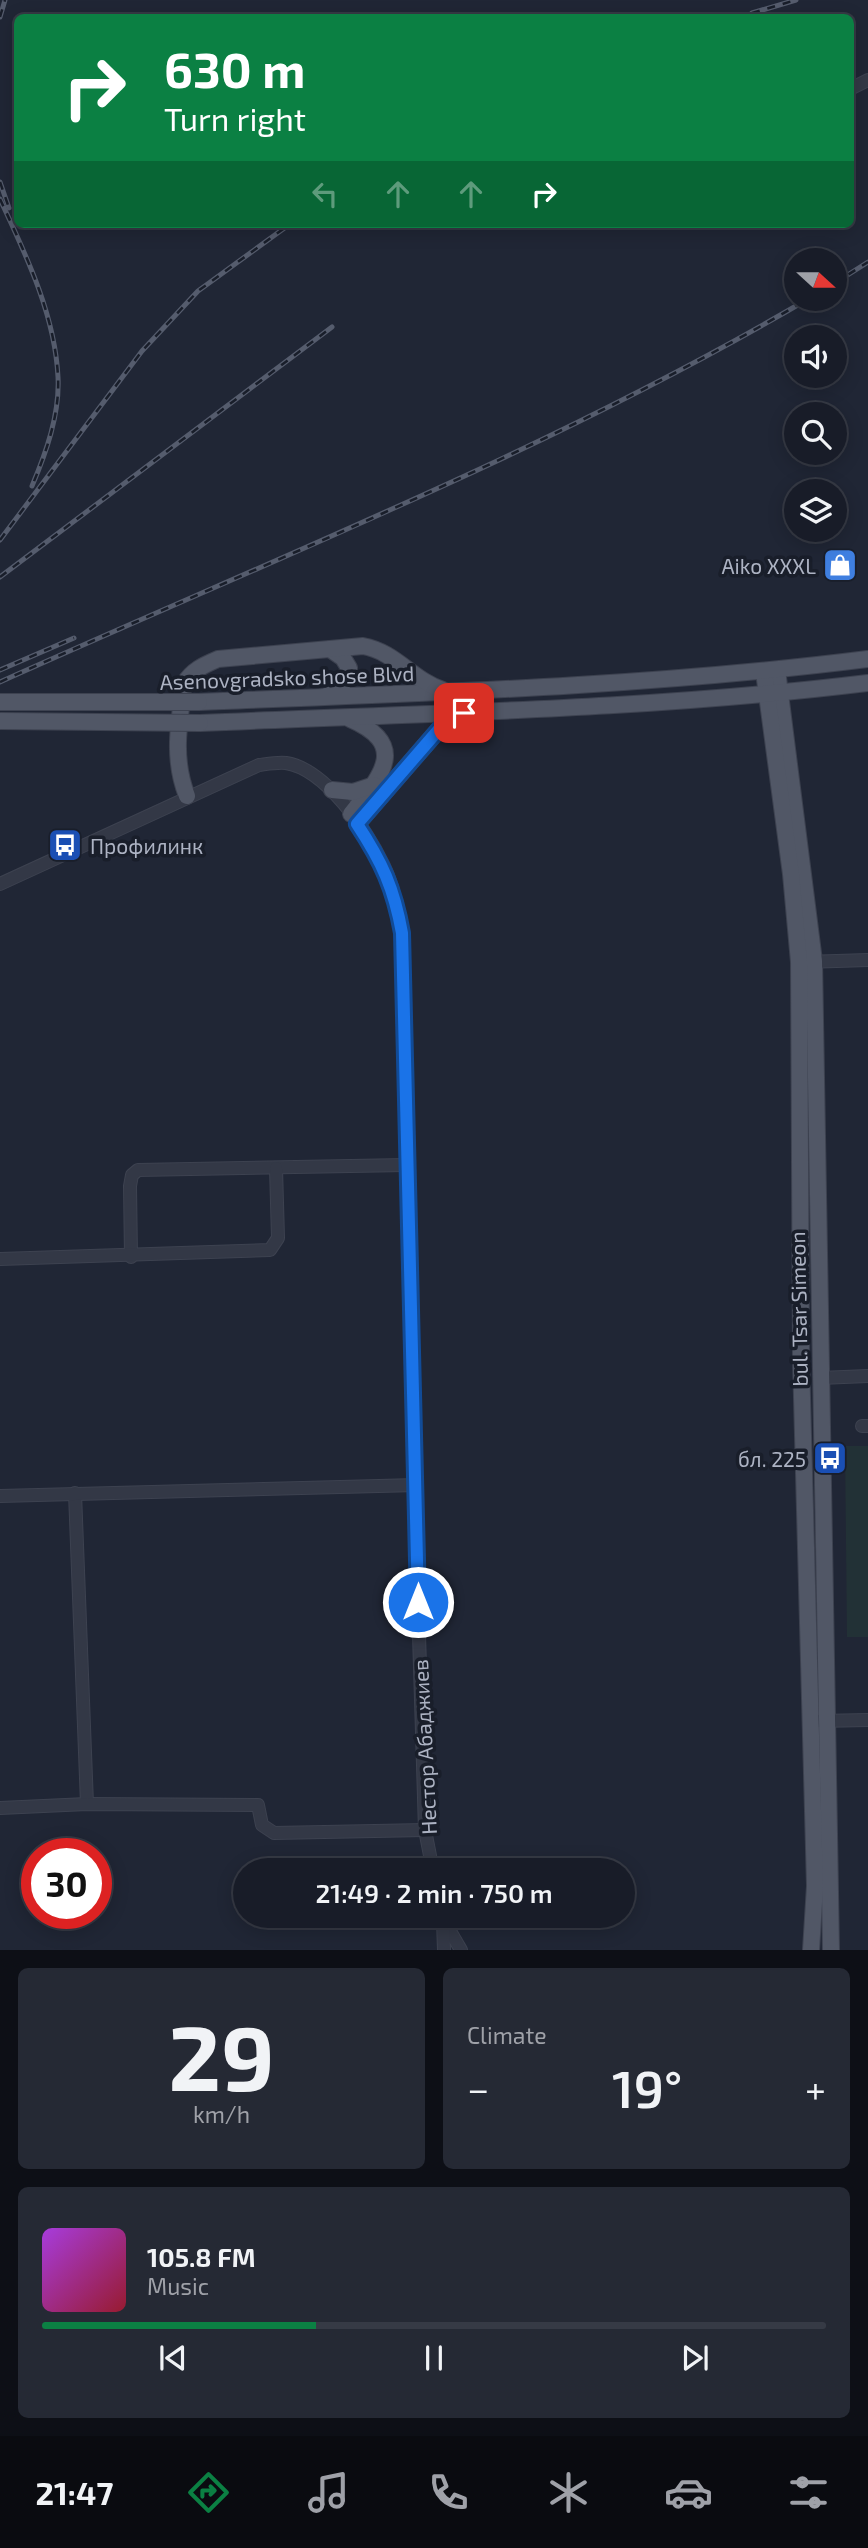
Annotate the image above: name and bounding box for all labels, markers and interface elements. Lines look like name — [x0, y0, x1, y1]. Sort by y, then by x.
text: 630 m — [164, 39, 305, 98]
icon: right — [49, 42, 140, 133]
text: Turn right — [164, 99, 306, 137]
icon: left — [306, 175, 344, 213]
icon: ahead — [379, 175, 417, 213]
icon: ahead — [452, 175, 490, 213]
icon: right — [525, 175, 563, 213]
north arrow — [784, 248, 847, 312]
map controls — [784, 248, 847, 542]
button: sound — [784, 325, 847, 388]
button: search — [784, 402, 847, 465]
button: layers — [784, 479, 847, 542]
shop icon: Aiko XXXL — [821, 546, 859, 584]
place label: Aiko XXXL — [722, 553, 816, 578]
street label: Asenovgradsko shose Blvd — [159, 660, 415, 694]
pin — [434, 683, 494, 743]
icon: arrive — [445, 694, 483, 732]
bus stop icon: Профилинк — [46, 826, 84, 864]
place label: Профилинк — [90, 833, 203, 858]
street label: bul. Tsar Simeon — [784, 1231, 812, 1387]
bus stop icon: бл. 225 — [811, 1439, 849, 1477]
place label: бл. 225 — [738, 1446, 806, 1471]
position arrow — [381, 1565, 455, 1639]
street label: Нестор Абаджиев — [407, 1659, 441, 1835]
speed limit sign: 30 — [21, 1838, 112, 1929]
text: 21:49 · 2 min · 750 m — [315, 1877, 553, 1908]
text: 29 — [168, 2000, 275, 2109]
text: Climate — [467, 2021, 547, 2049]
text: 19° — [612, 2056, 682, 2118]
text: − — [467, 2065, 489, 2111]
text: + — [805, 2065, 826, 2111]
text: km/h — [193, 2100, 250, 2128]
text: 105.8 FM — [147, 2241, 255, 2272]
text: Music — [147, 2272, 209, 2300]
icon: previous — [154, 2339, 192, 2377]
icon: pause — [415, 2339, 453, 2377]
icon: next — [676, 2339, 714, 2377]
icon: directions — [184, 2468, 233, 2517]
icon: music — [304, 2468, 353, 2517]
icon: phone — [424, 2468, 473, 2517]
icon: climate — [544, 2468, 593, 2517]
icon: car — [664, 2468, 713, 2517]
icon: filters — [784, 2468, 833, 2517]
text: 21:47 — [35, 2473, 113, 2511]

